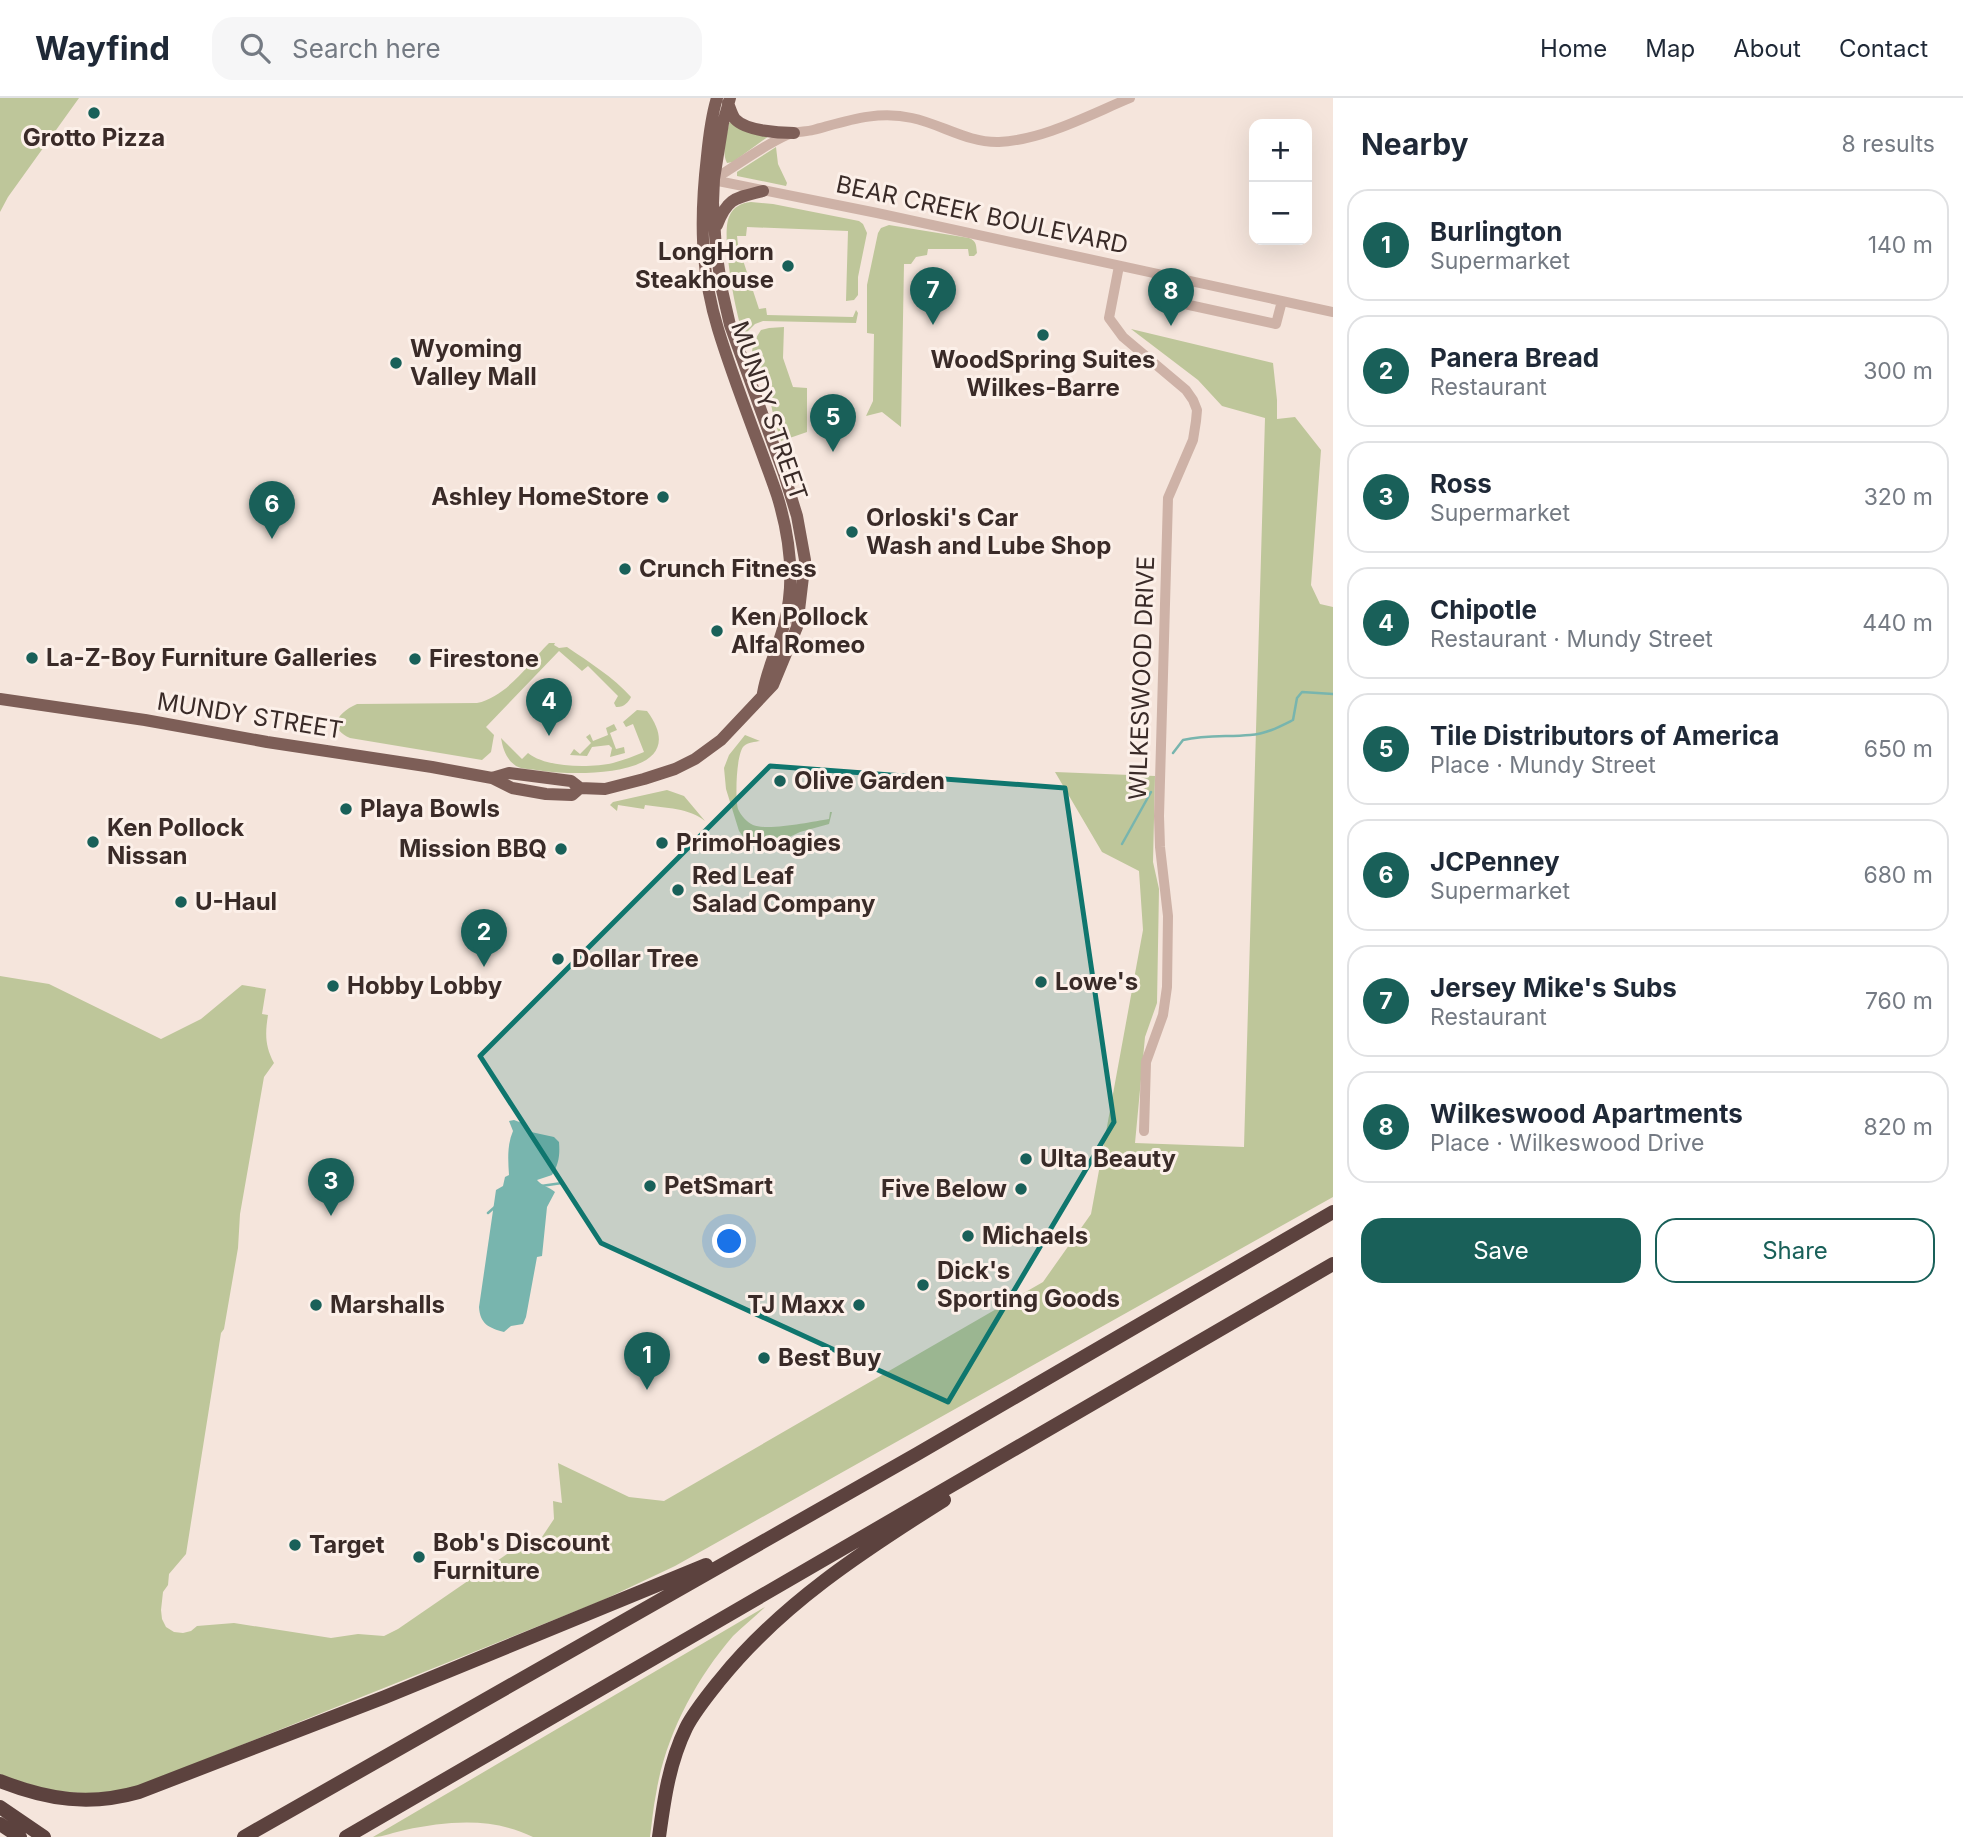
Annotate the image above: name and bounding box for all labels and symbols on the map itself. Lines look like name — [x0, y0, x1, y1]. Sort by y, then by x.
marker: Grotto Pizza — [86, 105, 102, 121]
place label: Grotto Pizza — [23, 123, 165, 152]
street label: BEAR CREEK BOULEVARD — [833, 169, 1131, 260]
place label: LongHorn Steakhouse — [635, 237, 774, 294]
marker: LongHorn Steakhouse — [780, 258, 796, 274]
pin: 7 — [910, 267, 956, 325]
pin: 8 — [1148, 268, 1194, 326]
street label: MUNDY STREET — [725, 317, 814, 504]
marker: WoodSpring Suites Wilkes-Barre — [1035, 327, 1051, 343]
place label: Wyoming Valley Mall — [410, 334, 537, 391]
place label: WoodSpring Suites Wilkes-Barre — [931, 345, 1155, 402]
marker: Wyoming Valley Mall — [388, 355, 404, 371]
pin: 5 — [810, 394, 856, 452]
pin: 6 — [249, 481, 295, 539]
place label: Ashley HomeStore — [431, 482, 649, 511]
marker: Ashley HomeStore — [655, 489, 671, 505]
place label: Orloski's Car Wash and Lube Shop — [866, 503, 1111, 560]
marker: Orloski's Car Wash and Lube Shop — [844, 524, 860, 540]
place label: Crunch Fitness — [639, 554, 817, 583]
street label: WILKESWOOD DRIVE — [1123, 555, 1160, 801]
marker: Crunch Fitness — [617, 561, 633, 577]
place label: Ken Pollock Alfa Romeo — [731, 602, 868, 659]
marker: Ken Pollock Alfa Romeo — [709, 623, 725, 639]
place label: La-Z-Boy Furniture Galleries — [46, 643, 377, 672]
place label: Firestone — [429, 644, 539, 673]
marker: La-Z-Boy Furniture Galleries — [24, 650, 40, 666]
marker: Firestone — [407, 651, 423, 667]
pin: 4 — [526, 678, 572, 736]
street label: MUNDY STREET — [155, 686, 345, 745]
place label: Olive Garden — [794, 766, 945, 795]
marker: Olive Garden — [772, 773, 788, 789]
place label: Playa Bowls — [360, 794, 500, 823]
marker: Playa Bowls — [338, 801, 354, 817]
place label: Ken Pollock Nissan — [107, 813, 244, 870]
place label: PrimoHoagies — [676, 828, 841, 857]
marker: Ken Pollock Nissan — [85, 834, 101, 850]
place label: Mission BBQ — [399, 834, 547, 863]
marker: PrimoHoagies — [654, 835, 670, 851]
marker: Mission BBQ — [553, 841, 569, 857]
place label: Red Leaf Salad Company — [692, 861, 876, 918]
marker: Red Leaf Salad Company — [670, 882, 686, 898]
place label: U-Haul — [195, 887, 277, 916]
marker: U-Haul — [173, 894, 189, 910]
pin: 2 — [461, 909, 507, 967]
place label: Dollar Tree — [572, 944, 699, 973]
marker: Dollar Tree — [550, 951, 566, 967]
place label: Lowe's — [1055, 967, 1138, 996]
place label: Hobby Lobby — [347, 971, 503, 1000]
marker: Lowe's — [1033, 974, 1049, 990]
marker: Hobby Lobby — [325, 978, 341, 994]
place label: Ulta Beauty — [1040, 1144, 1177, 1173]
marker: Ulta Beauty — [1018, 1151, 1034, 1167]
pin: 3 — [308, 1158, 354, 1216]
place label: PetSmart — [664, 1171, 773, 1200]
place label: Five Below — [881, 1174, 1008, 1203]
marker: PetSmart — [642, 1178, 658, 1194]
marker: Five Below — [1013, 1181, 1029, 1197]
place label: Michaels — [982, 1221, 1088, 1250]
your location — [712, 1224, 746, 1258]
marker: Michaels — [960, 1228, 976, 1244]
place label: Dick's Sporting Goods — [937, 1256, 1120, 1313]
marker: Dick's Sporting Goods — [915, 1277, 931, 1293]
place label: Marshalls — [330, 1290, 445, 1319]
place label: TJ Maxx — [747, 1290, 845, 1319]
marker: Marshalls — [308, 1297, 324, 1313]
marker: TJ Maxx — [851, 1297, 867, 1313]
pin: 1 — [624, 1332, 670, 1390]
place label: Best Buy — [778, 1343, 882, 1372]
marker: Best Buy — [756, 1350, 772, 1366]
place label: Bob's Discount Furniture — [433, 1528, 610, 1585]
place label: Target — [309, 1530, 385, 1559]
marker: Target — [287, 1537, 303, 1553]
marker: Bob's Discount Furniture — [411, 1549, 427, 1565]

